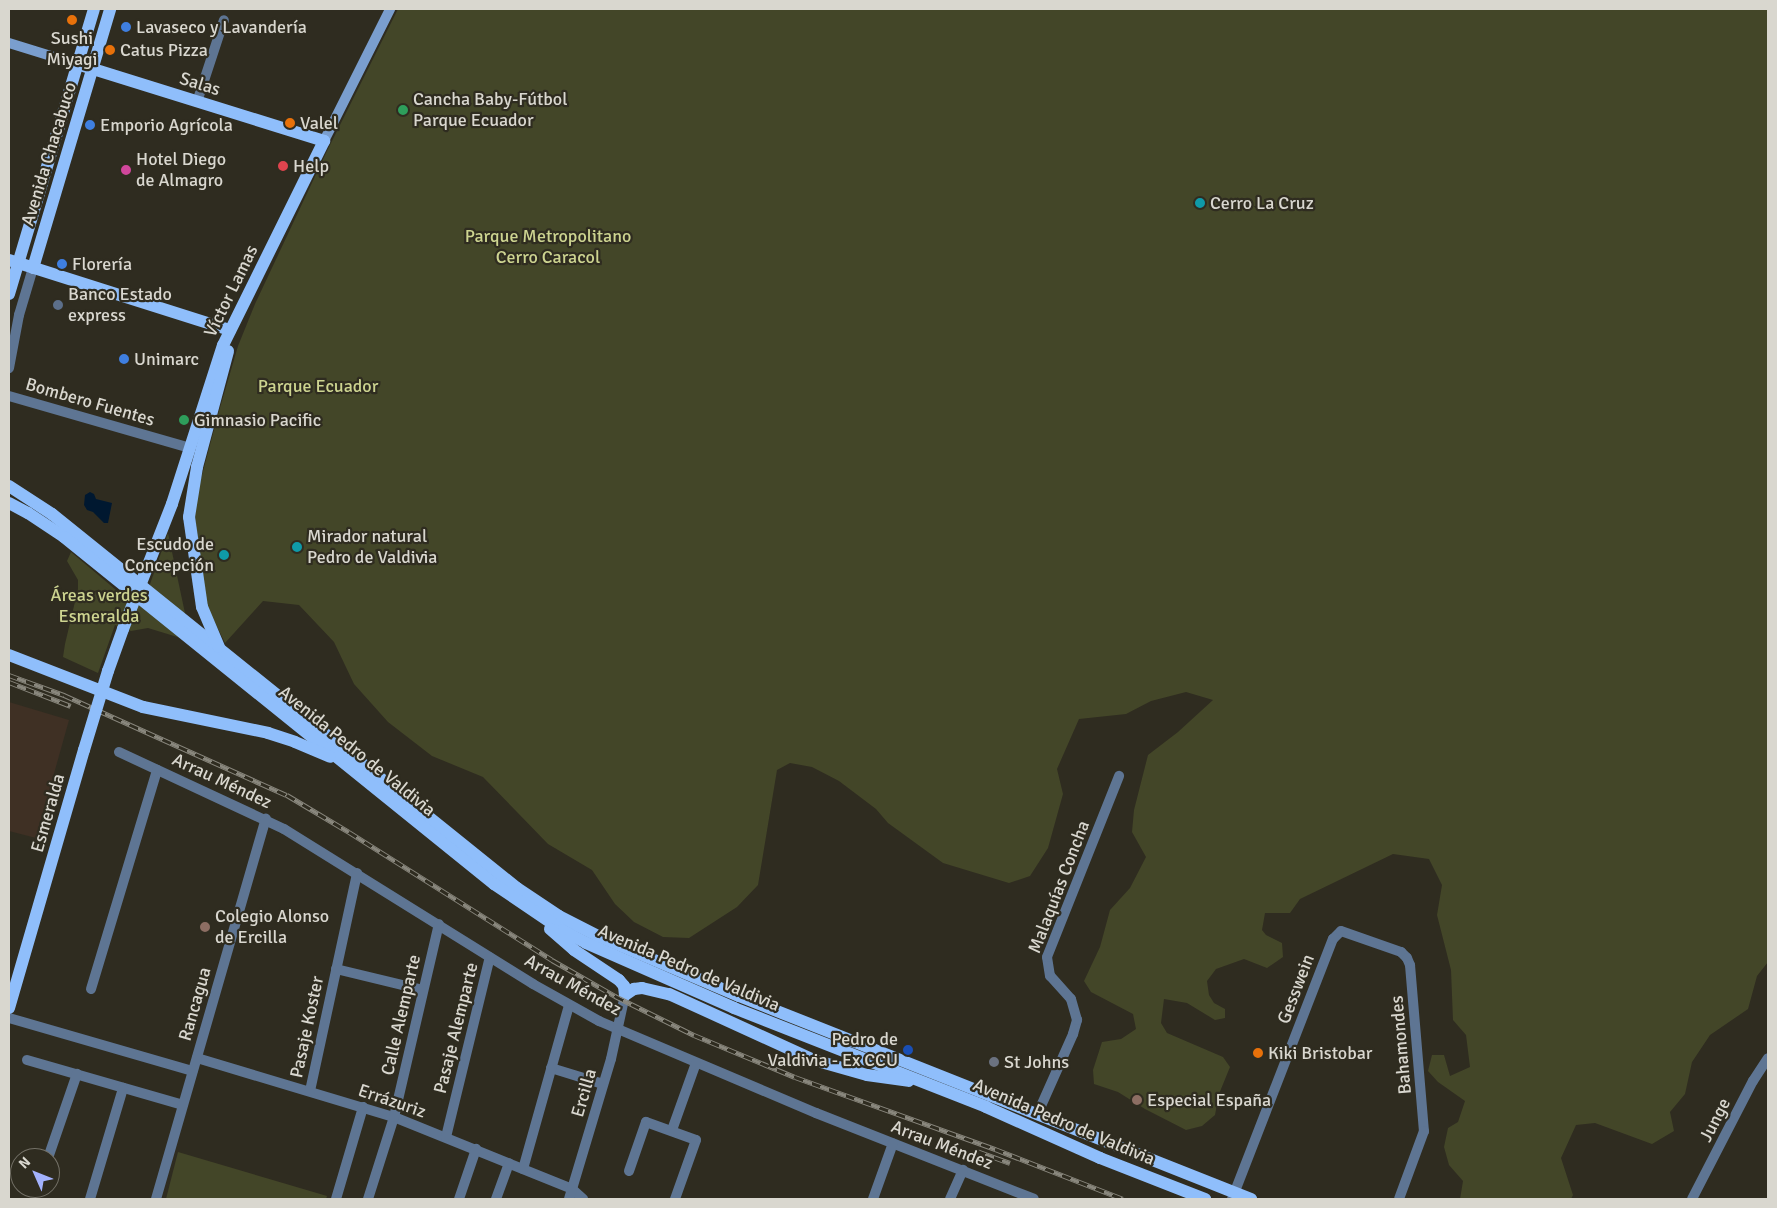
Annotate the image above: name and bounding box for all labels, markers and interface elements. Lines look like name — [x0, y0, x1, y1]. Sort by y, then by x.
marker: Sushi Miyagi — [66, 14, 78, 26]
place label: Lavaseco y Lavandería — [136, 16, 307, 38]
marker: Lavaseco y Lavandería — [120, 21, 132, 33]
place label: Sushi Miyagi — [47, 28, 97, 70]
place label: Catus Pizza — [120, 39, 208, 61]
marker: Catus Pizza — [104, 44, 116, 56]
street label: Salas — [177, 68, 223, 100]
street label: Avenida Chacabuco — [17, 79, 81, 229]
place label: Cancha Baby-Fútbol Parque Ecuador — [413, 89, 567, 132]
marker: Cancha Baby-Fútbol Parque Ecuador — [397, 104, 409, 116]
place label: Valel — [300, 112, 338, 134]
place label: Emporio Agrícola — [100, 114, 233, 136]
marker: Valel — [284, 117, 296, 129]
marker: Emporio Agrícola — [84, 119, 96, 131]
place label: Hotel Diego de Almagro — [136, 149, 226, 192]
place label: Help — [293, 155, 329, 177]
marker: Help — [277, 160, 289, 172]
marker: Hotel Diego de Almagro — [120, 164, 132, 176]
place label: Cerro La Cruz — [1210, 192, 1314, 214]
marker: Cerro La Cruz — [1194, 197, 1206, 209]
park label: Parque Metropolitano Cerro Caracol — [465, 226, 631, 268]
street label: Víctor Lamas — [199, 242, 263, 340]
place label: Florería — [72, 253, 132, 275]
marker: Florería — [56, 258, 68, 270]
place label: Banco Estado express — [68, 284, 172, 326]
marker: Banco Estado express — [52, 299, 64, 311]
place label: Unimarc — [134, 348, 199, 370]
marker: Unimarc — [118, 353, 130, 365]
street label: Bombero Fuentes — [23, 373, 157, 431]
park label: Parque Ecuador — [258, 375, 378, 397]
place label: Gimnasio Pacific — [194, 409, 321, 431]
marker: Gimnasio Pacific — [178, 414, 190, 426]
place label: Mirador natural Pedro de Valdivia — [307, 526, 437, 568]
place label: Escudo de Concepción — [124, 534, 214, 576]
marker: Mirador natural Pedro de Valdivia — [291, 541, 303, 553]
marker: Escudo de Concepción — [218, 549, 230, 561]
park label: Áreas verdes Esmeralda — [50, 585, 148, 628]
street label: Avenida Pedro de Valdivia — [274, 681, 440, 821]
street label: Arrau Méndez — [169, 749, 275, 813]
street label: Esmeralda — [26, 771, 70, 855]
street label: Malaquías Concha — [1024, 818, 1094, 956]
place label: Colegio Alonso de Ercilla — [215, 906, 329, 949]
street label: Avenida Pedro de Valdivia — [595, 920, 783, 1016]
marker: Colegio Alonso de Ercilla — [199, 921, 211, 933]
street label: Arrau Méndez — [521, 950, 625, 1020]
street label: Gesswein — [1273, 951, 1319, 1027]
street label: Calle Alemparte — [377, 953, 425, 1077]
street label: Pasaje Alemparte — [429, 960, 483, 1096]
street label: Rancagua — [174, 965, 216, 1043]
street label: Pasaje Koster — [286, 974, 328, 1080]
street label: Bahamondes — [1386, 995, 1416, 1095]
place label: Pedro de Valdivia - Ex CCU — [768, 1029, 898, 1072]
place label: Kiki Bristobar — [1268, 1042, 1372, 1064]
marker: Pedro de Valdivia - Ex CCU — [902, 1044, 914, 1056]
marker: Kiki Bristobar — [1252, 1047, 1264, 1059]
place label: St Johns — [1004, 1051, 1069, 1073]
marker: St Johns — [988, 1056, 1000, 1068]
street label: Ercilla — [567, 1066, 601, 1120]
street label: Avenida Pedro de Valdivia — [970, 1074, 1158, 1170]
street label: Errázuriz — [355, 1079, 429, 1123]
place label: Especial España — [1147, 1089, 1271, 1111]
marker: Especial España — [1131, 1094, 1143, 1106]
street label: Junge — [1695, 1094, 1735, 1146]
street label: Arrau Méndez — [888, 1116, 996, 1174]
north arrow — [10, 1148, 60, 1198]
text: N — [15, 1154, 34, 1172]

